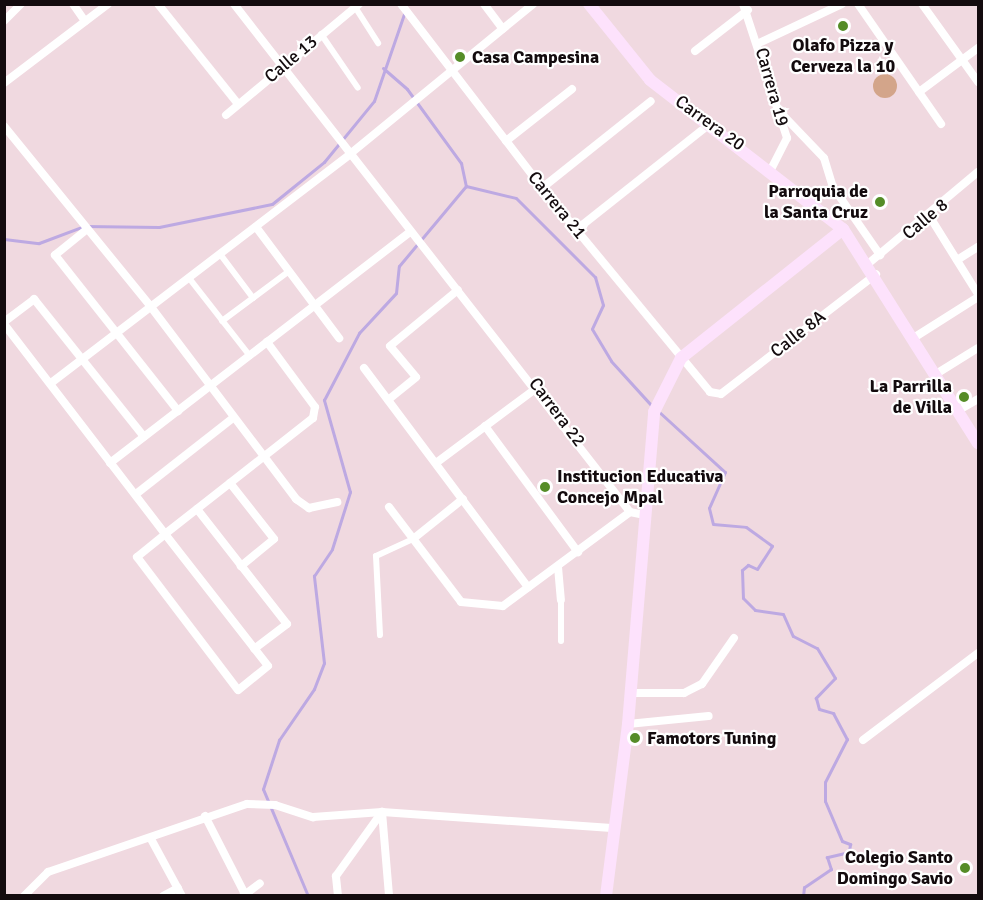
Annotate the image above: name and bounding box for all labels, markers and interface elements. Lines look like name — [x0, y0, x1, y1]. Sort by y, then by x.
marker: Olafo Pizza y Cerveza la 10 — [836, 19, 850, 33]
street label: Calle 13 — [260, 31, 322, 87]
place label: Olafo Pizza y Cerveza la 10 — [791, 35, 895, 78]
street label: Carrera 19 — [750, 45, 794, 129]
place label: Casa Campesina — [472, 46, 599, 68]
marker: Casa Campesina — [453, 50, 467, 64]
street label: Carrera 20 — [671, 91, 749, 155]
street label: Carrera 21 — [523, 167, 591, 243]
place label: Parroquia de la Santa Cruz — [764, 181, 868, 224]
street label: Calle 8 — [898, 194, 952, 244]
marker: Parroquia de la Santa Cruz — [873, 195, 887, 209]
street label: Calle 8A — [766, 306, 830, 362]
street label: Carrera 22 — [524, 373, 590, 451]
place label: La Parrilla de Villa — [870, 376, 952, 418]
marker: La Parrilla de Villa — [957, 390, 971, 404]
place label: Institucion Educativa Concejo Mpal — [557, 466, 724, 508]
marker: Institucion Educativa Concejo Mpal — [538, 480, 552, 494]
place label: Famotors Tuning — [647, 727, 776, 749]
marker: Famotors Tuning — [628, 731, 642, 745]
place label: Colegio Santo Domingo Savio — [837, 847, 953, 890]
marker: Colegio Santo Domingo Savio — [958, 861, 972, 875]

